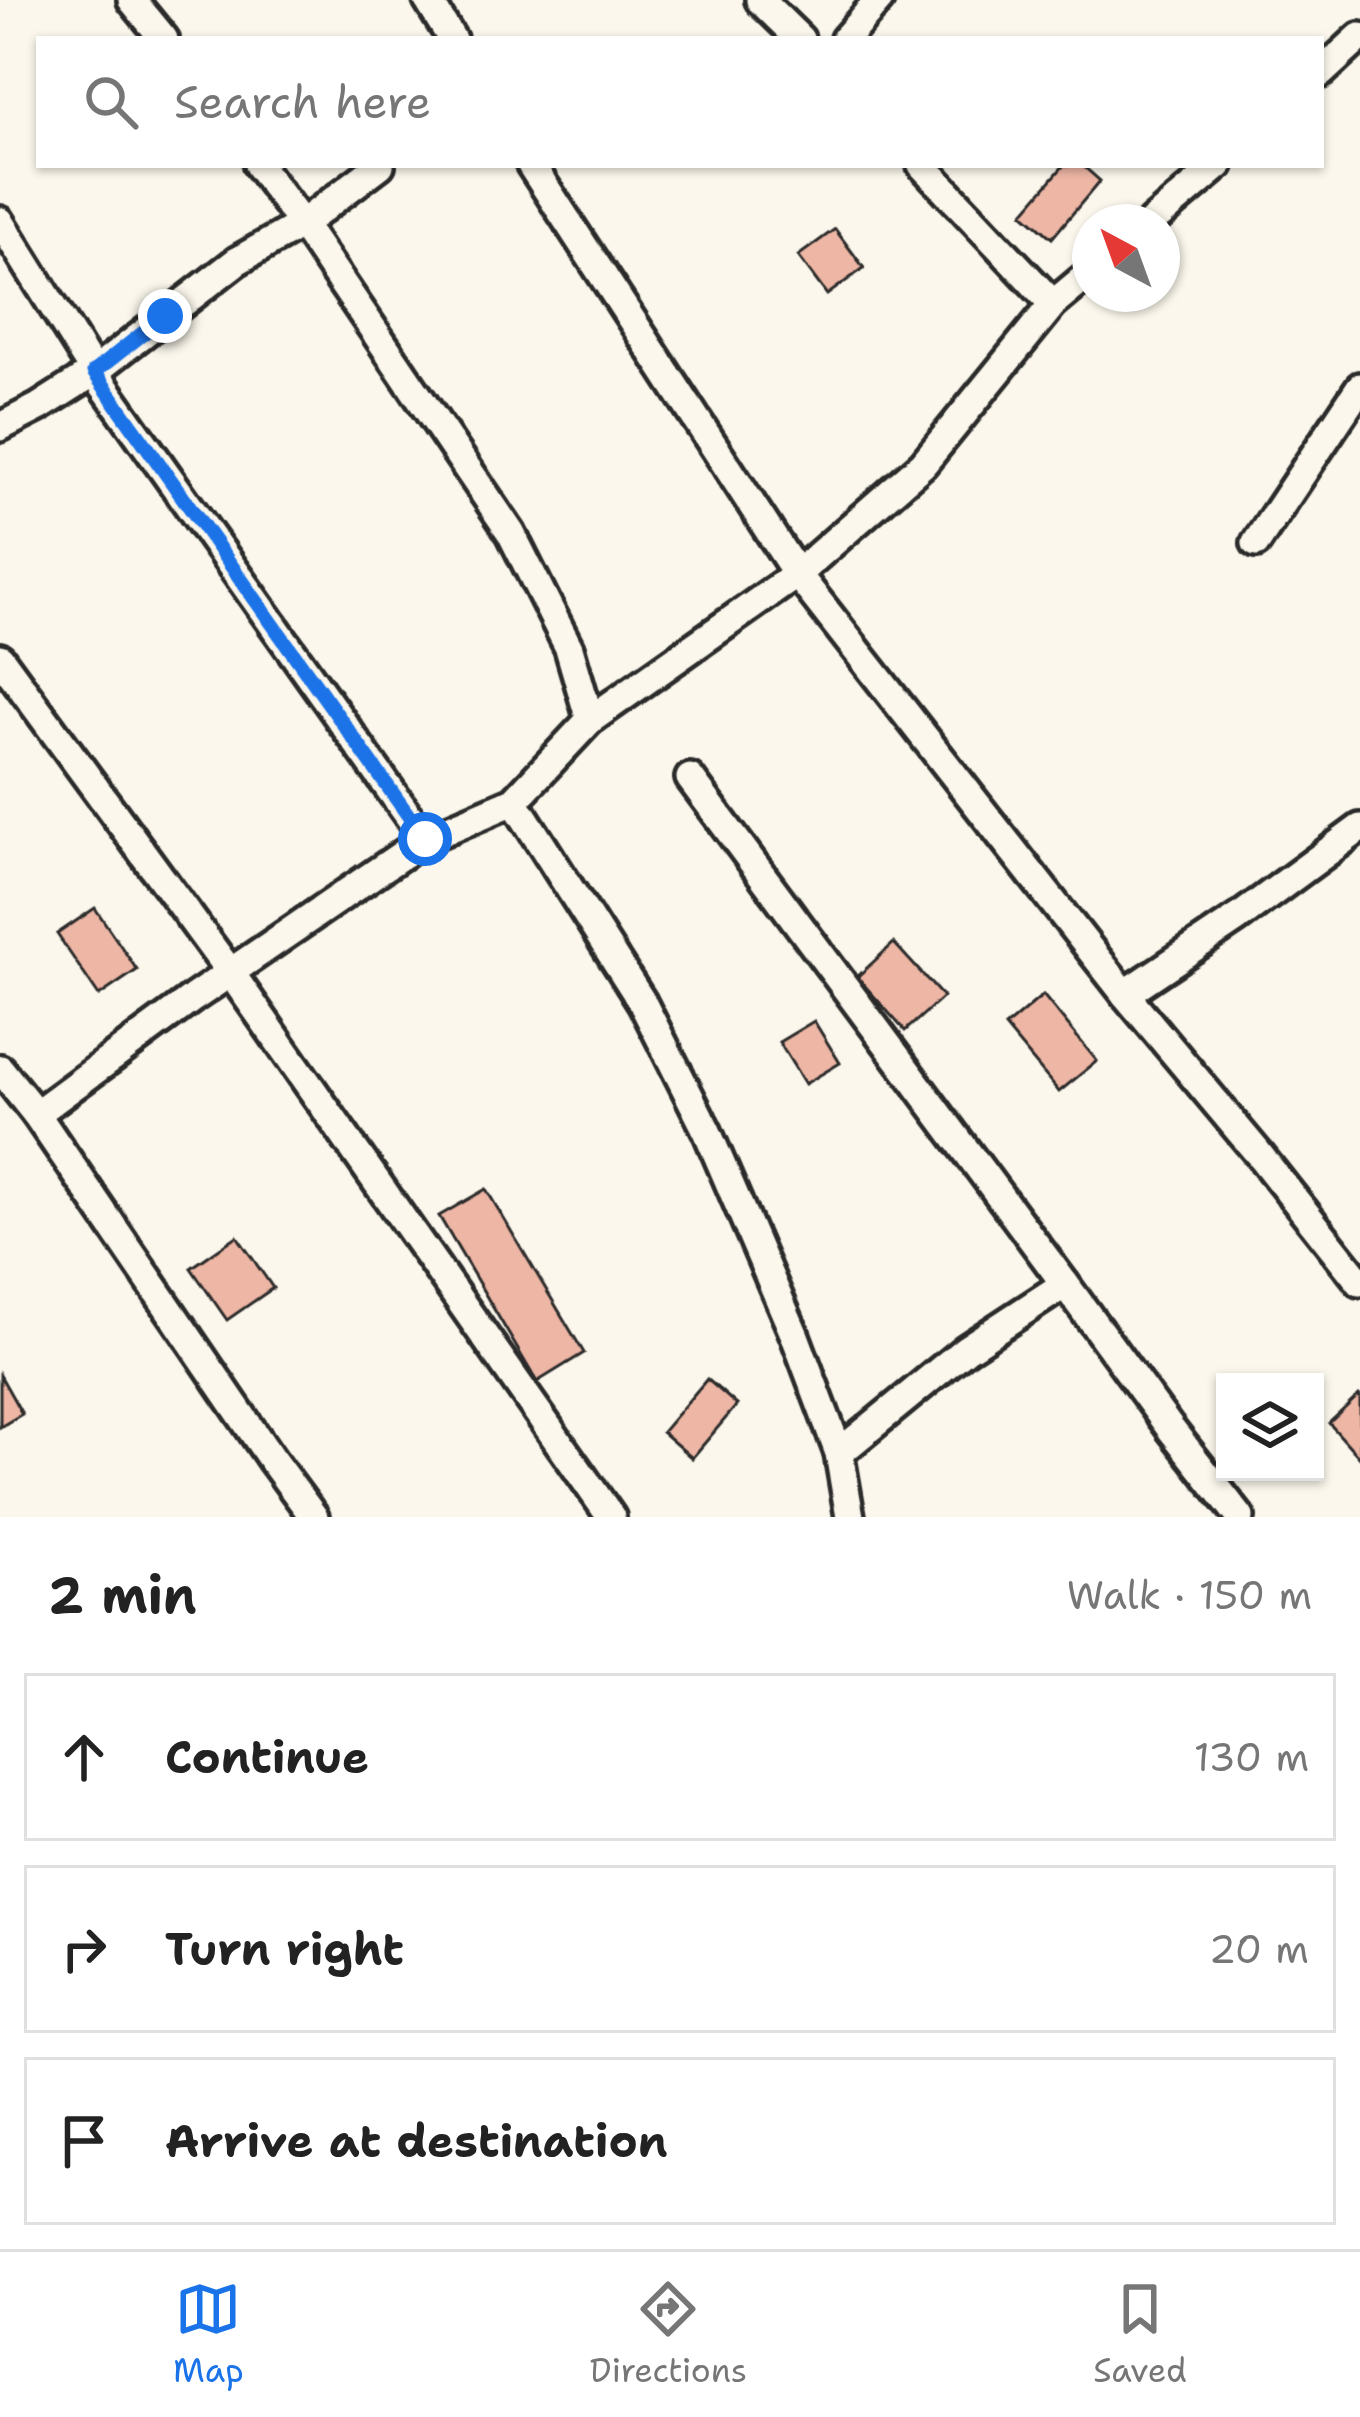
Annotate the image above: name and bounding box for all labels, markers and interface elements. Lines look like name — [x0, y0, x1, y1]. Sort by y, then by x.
search box — [36, 36, 1324, 168]
icon: search — [78, 69, 144, 135]
text: Search here — [174, 72, 431, 132]
north arrow — [1072, 204, 1180, 312]
route end — [138, 289, 192, 343]
route start — [398, 812, 452, 866]
map controls — [1216, 1373, 1324, 1481]
button: layers — [1216, 1373, 1324, 1481]
text: 2 min — [48, 1561, 197, 1629]
text: Walk · 150 m — [1067, 1569, 1312, 1621]
icon: ahead — [51, 1724, 117, 1790]
text: Continue — [165, 1727, 369, 1787]
text: 130 m — [1194, 1731, 1309, 1783]
icon: right — [51, 1916, 117, 1982]
text: Turn right — [165, 1919, 404, 1979]
text: 20 m — [1209, 1923, 1309, 1975]
icon: arrive — [51, 2108, 117, 2174]
text: Arrive at destination — [165, 2111, 668, 2171]
tab: Map — [173, 2276, 244, 2393]
tab: Directions — [590, 2276, 747, 2393]
tab: Saved — [1093, 2276, 1187, 2393]

